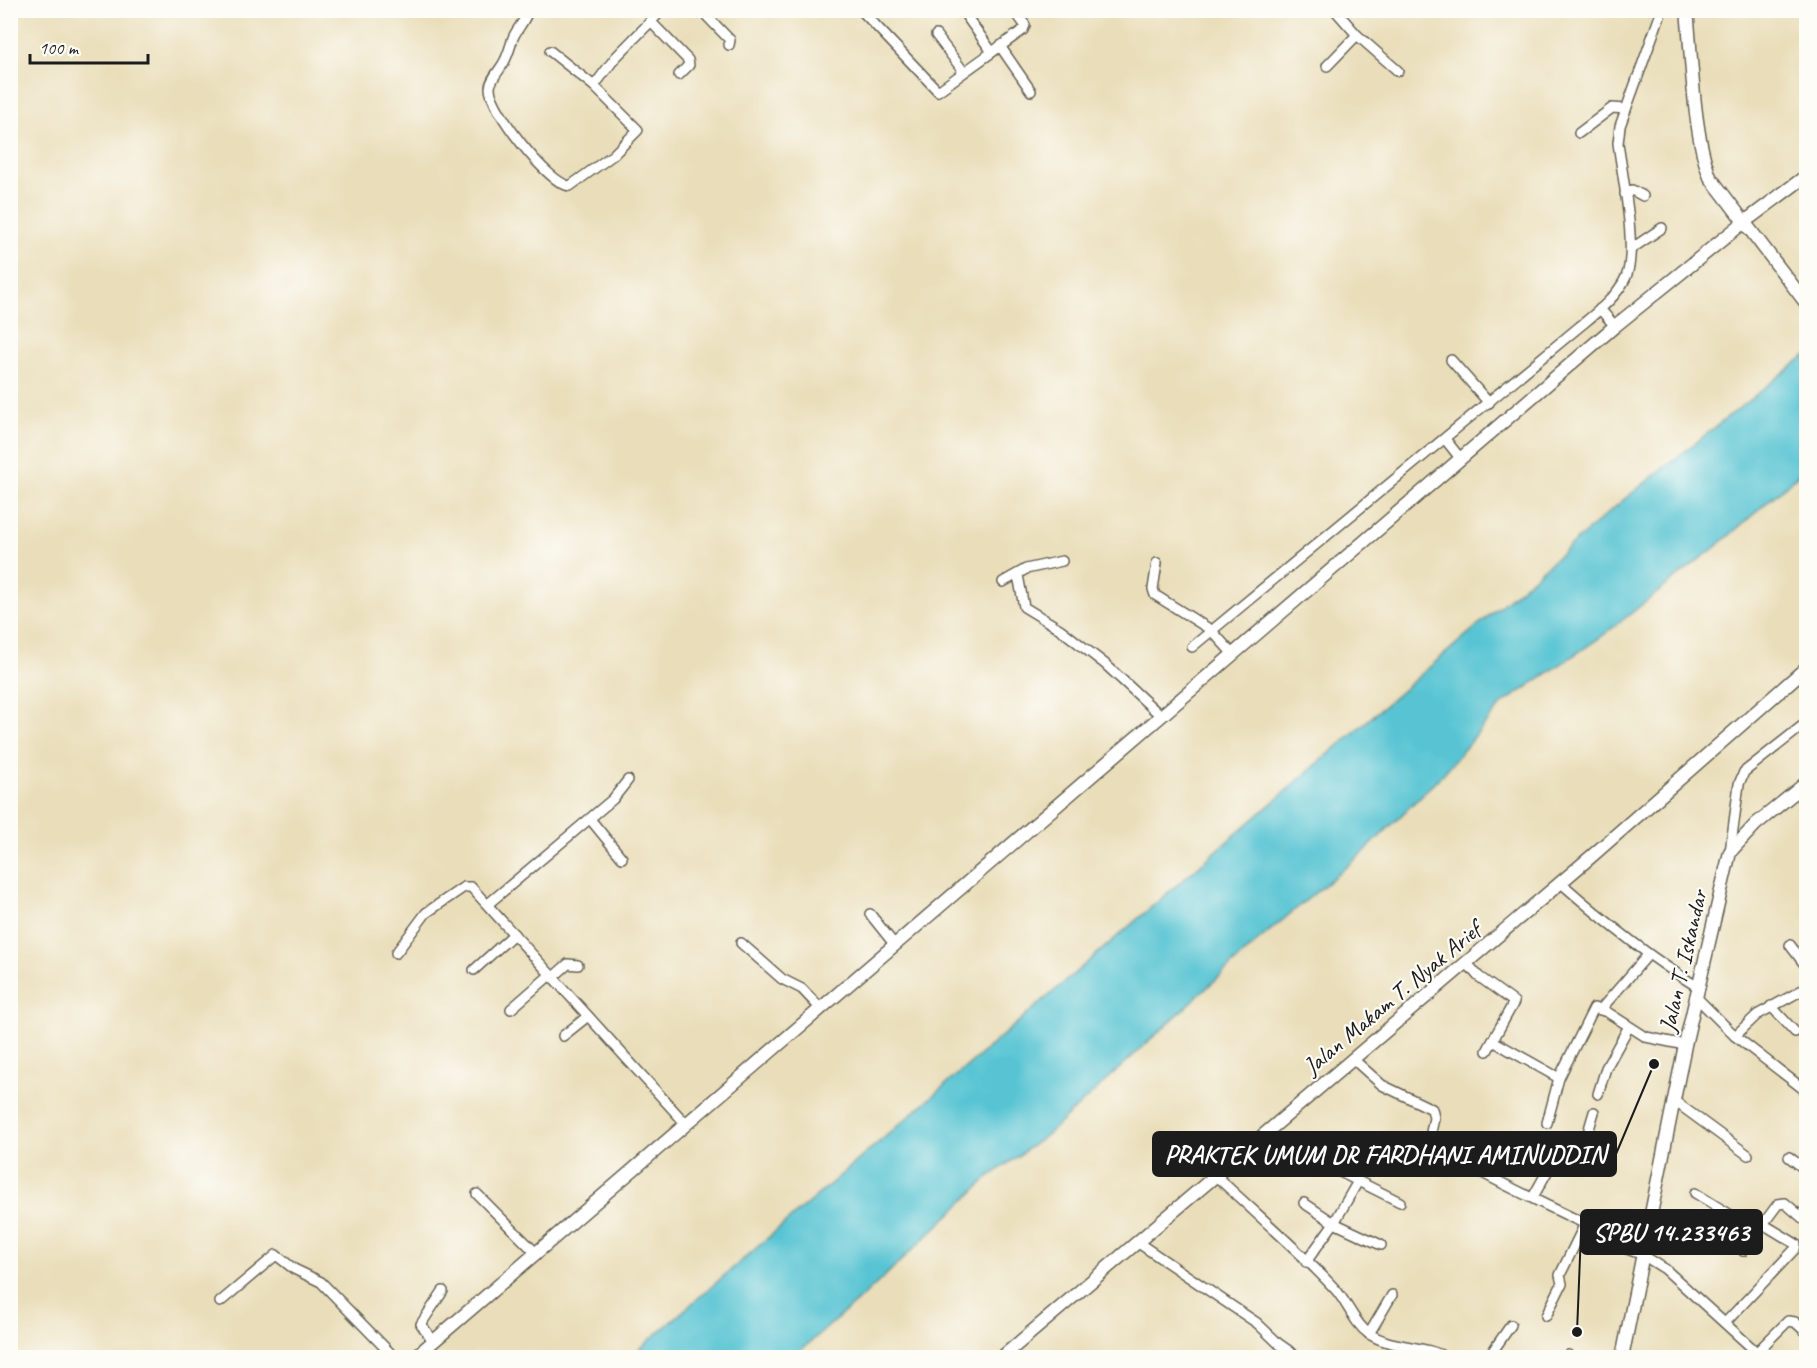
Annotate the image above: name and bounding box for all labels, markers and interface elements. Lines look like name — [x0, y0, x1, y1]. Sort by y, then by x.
scale bar — [30, 27, 148, 65]
text: 100 m — [39, 37, 80, 59]
street label: Jalan T. Iskandar — [1652, 885, 1714, 1036]
street label: Jalan Makam T. Nyak Arief — [1296, 912, 1491, 1082]
callout: PRAKTEK UMUM DR FARDHANI AMINUDDIN — [1153, 1132, 1616, 1176]
text: PRAKTEK UMUM DR FARDHANI AMINUDDIN — [1164, 1138, 1610, 1171]
callout: SPBU 14.233463 — [1581, 1210, 1762, 1254]
text: SPBU 14.233463 — [1593, 1216, 1752, 1249]

